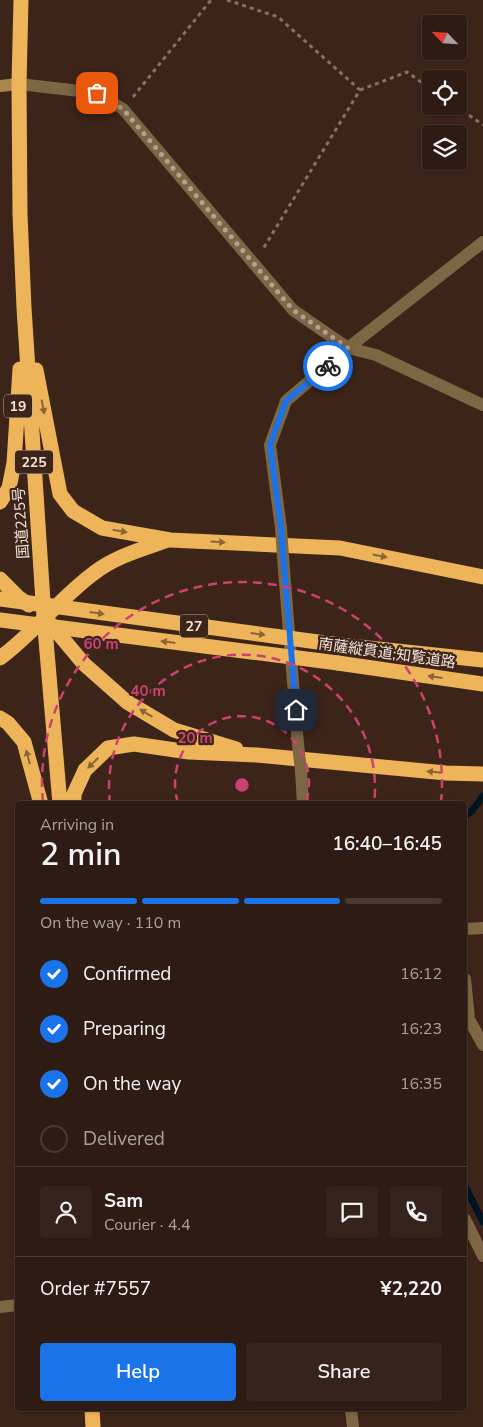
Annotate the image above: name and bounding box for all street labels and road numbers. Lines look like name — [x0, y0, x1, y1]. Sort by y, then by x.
road number: 19 — [4, 394, 32, 418]
road number: 225 — [15, 451, 53, 474]
street label: 国道225号 — [9, 486, 33, 560]
road number: 27 — [180, 614, 208, 638]
street label: 南薩縦貫道;知覧道路 — [317, 633, 457, 673]

